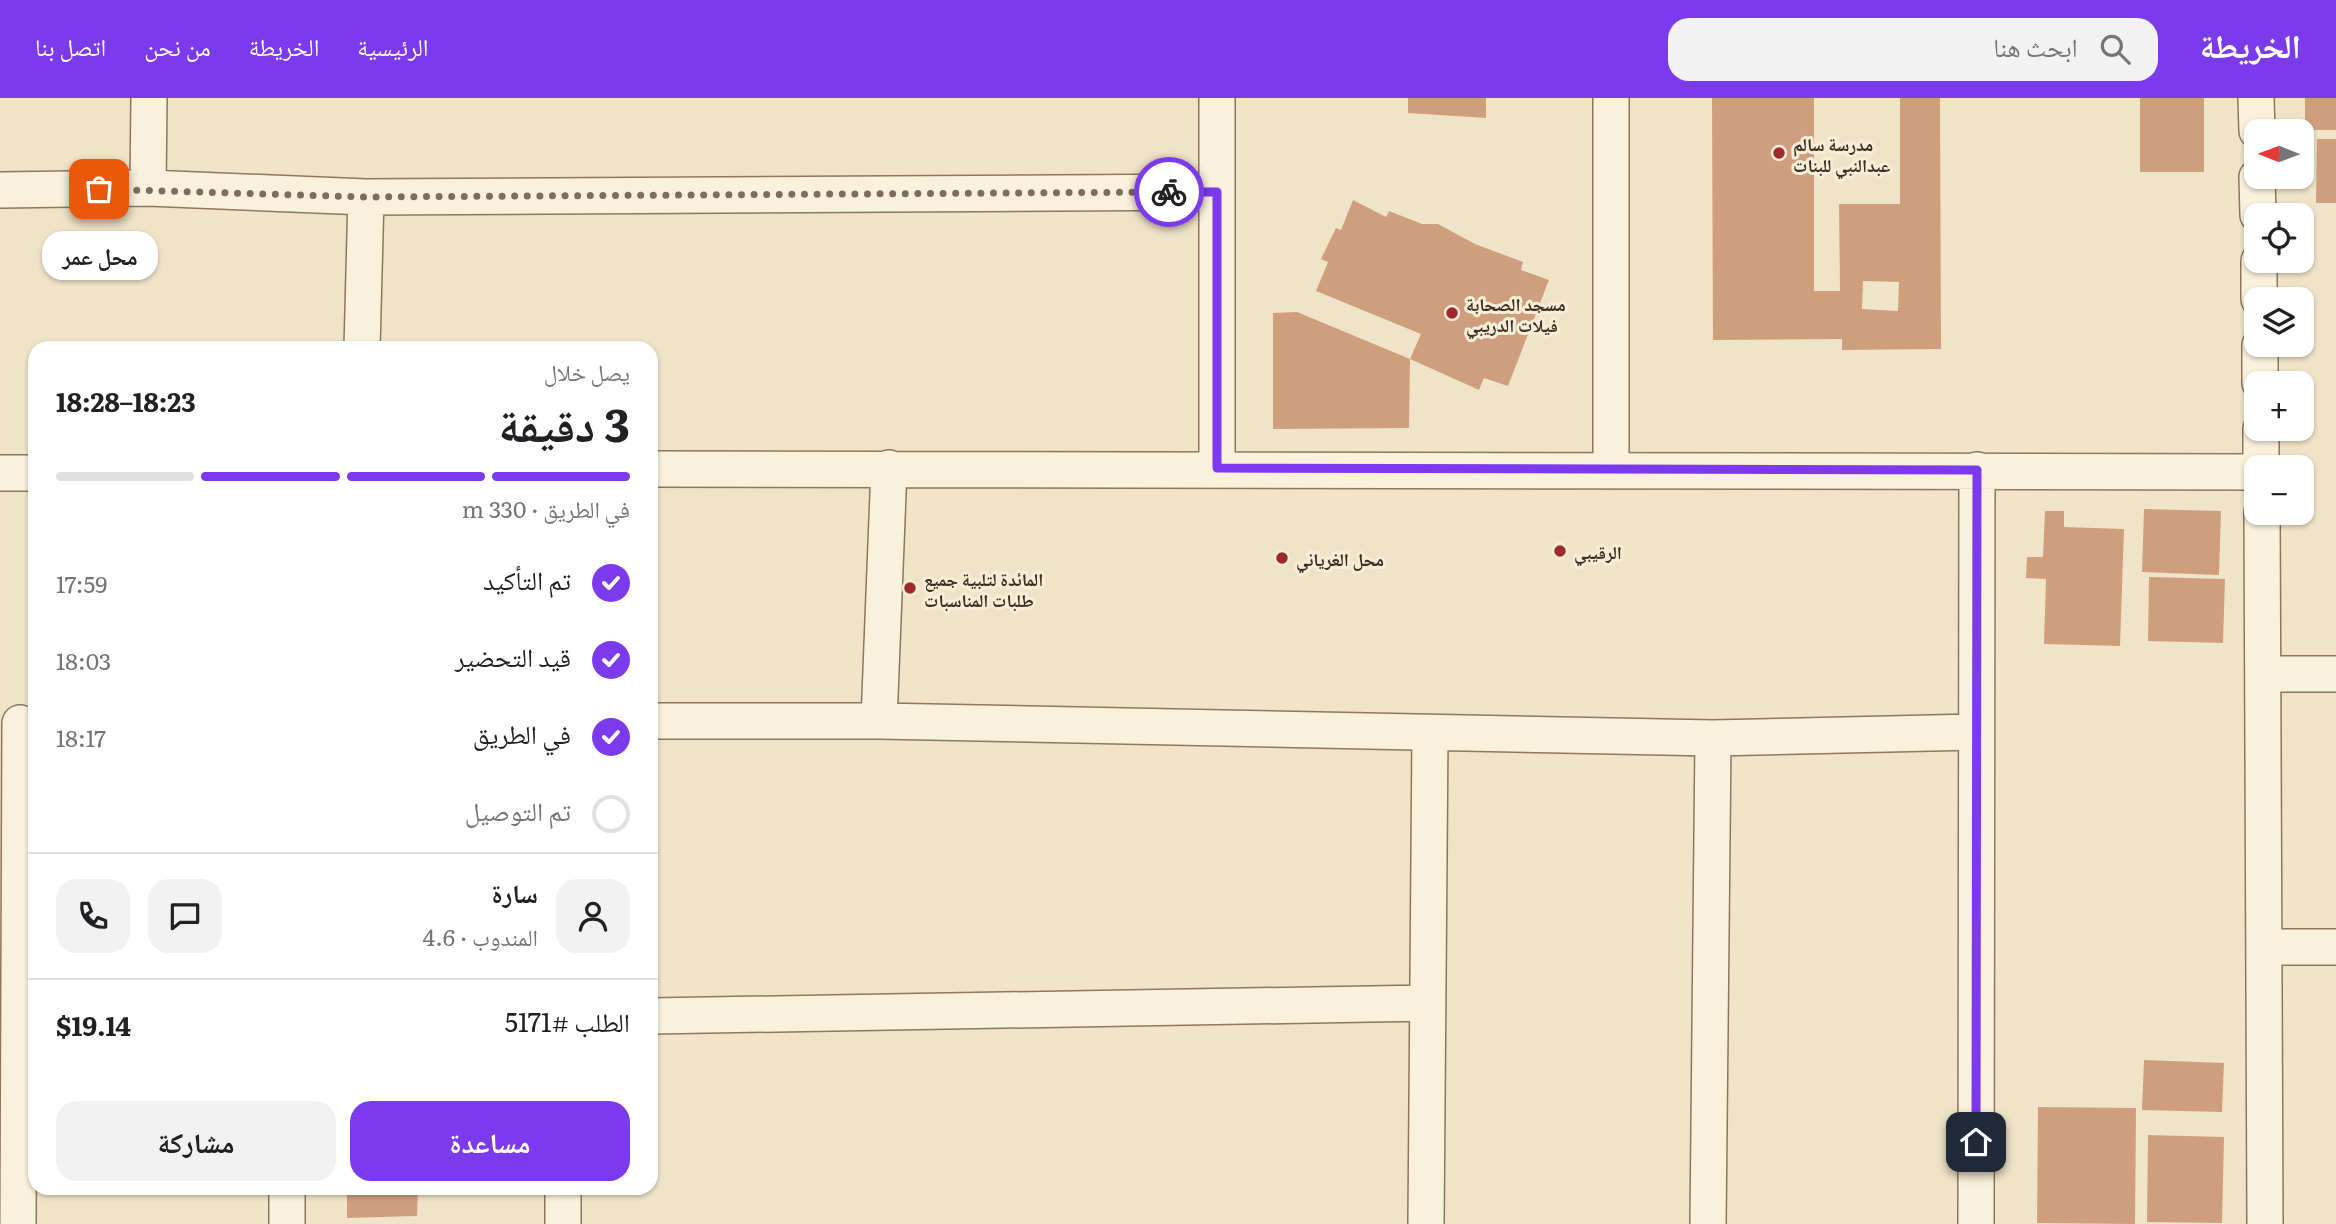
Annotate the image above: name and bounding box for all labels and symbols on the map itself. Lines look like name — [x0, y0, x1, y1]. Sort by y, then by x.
north arrow — [2244, 119, 2314, 189]
place label: مدرسة سالم عبدالنبي للبنات — [1793, 130, 1890, 180]
marker: مدرسة سالم عبدالنبي للبنات — [1771, 145, 1787, 161]
courier — [1134, 157, 1204, 227]
pin — [69, 159, 129, 219]
callout: محل عمر — [41, 231, 157, 280]
place label: مسجد الصحابة فيلات الدريبي — [1466, 290, 1566, 340]
marker: مسجد الصحابة فيلات الدريبي — [1444, 305, 1460, 321]
place label: الرقيبي — [1574, 538, 1622, 567]
marker: الرقيبي — [1552, 543, 1568, 559]
place label: محل الغرياني — [1296, 545, 1384, 574]
marker: محل الغرياني — [1274, 550, 1290, 566]
place label: المائدة لتلبية جميع طلبات المناسبات — [924, 565, 1043, 613]
marker: المائدة لتلبية جميع طلبات المناسبات — [902, 580, 918, 596]
pin — [1946, 1112, 2006, 1172]

